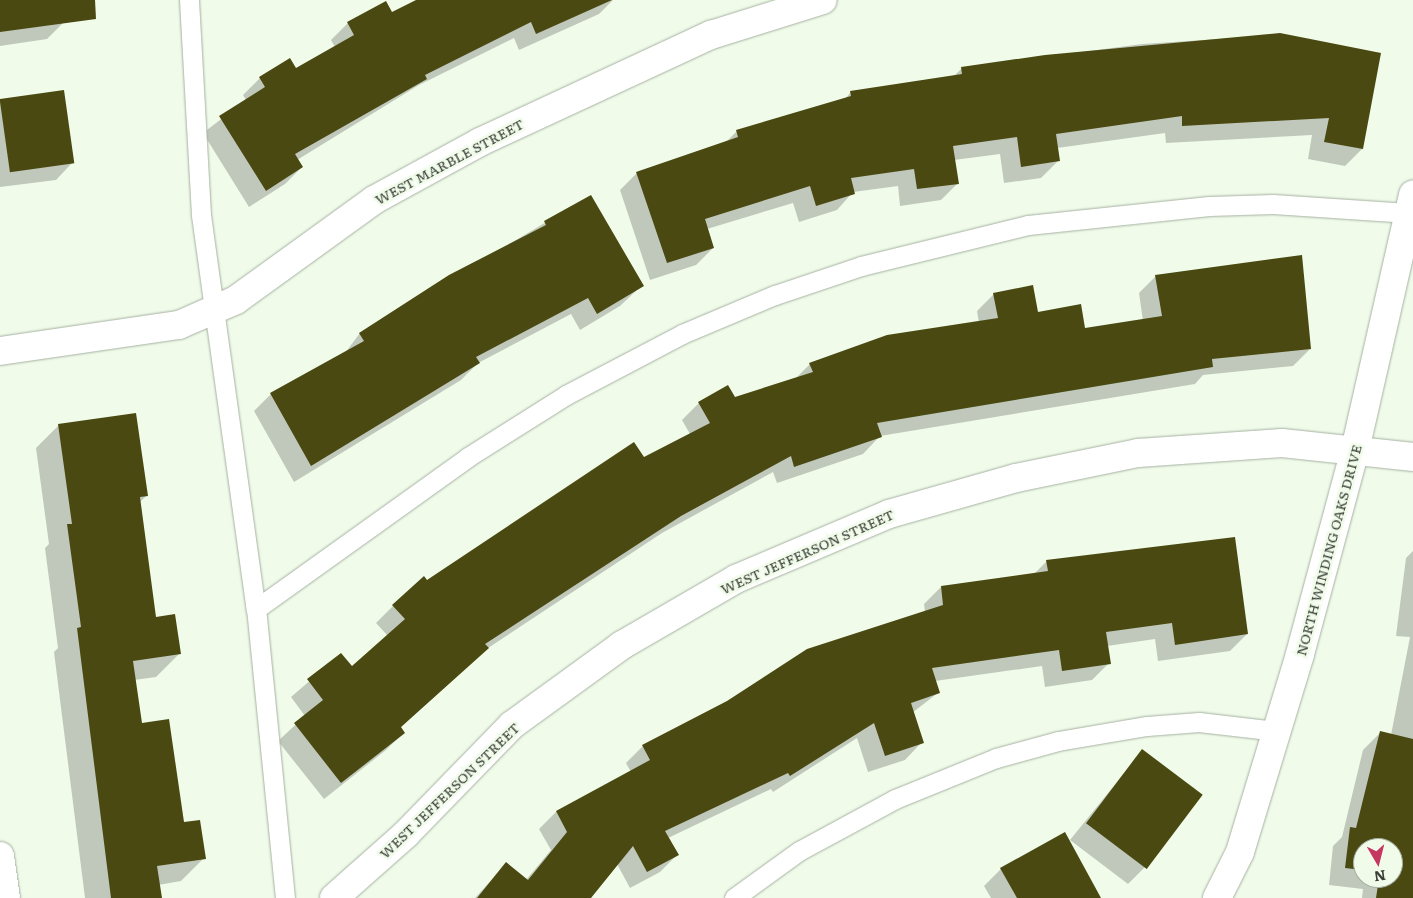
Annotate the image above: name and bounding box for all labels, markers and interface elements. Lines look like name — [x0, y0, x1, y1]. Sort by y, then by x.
street label: WEST MARBLE STREET — [372, 115, 526, 207]
street label: NORTH WINDING OAKS DRIVE — [1292, 443, 1364, 657]
street label: WEST JEFFERSON STREET — [718, 505, 896, 597]
street label: WEST JEFFERSON STREET — [376, 719, 522, 861]
north arrow — [1353, 838, 1403, 888]
text: N — [1373, 866, 1387, 888]

